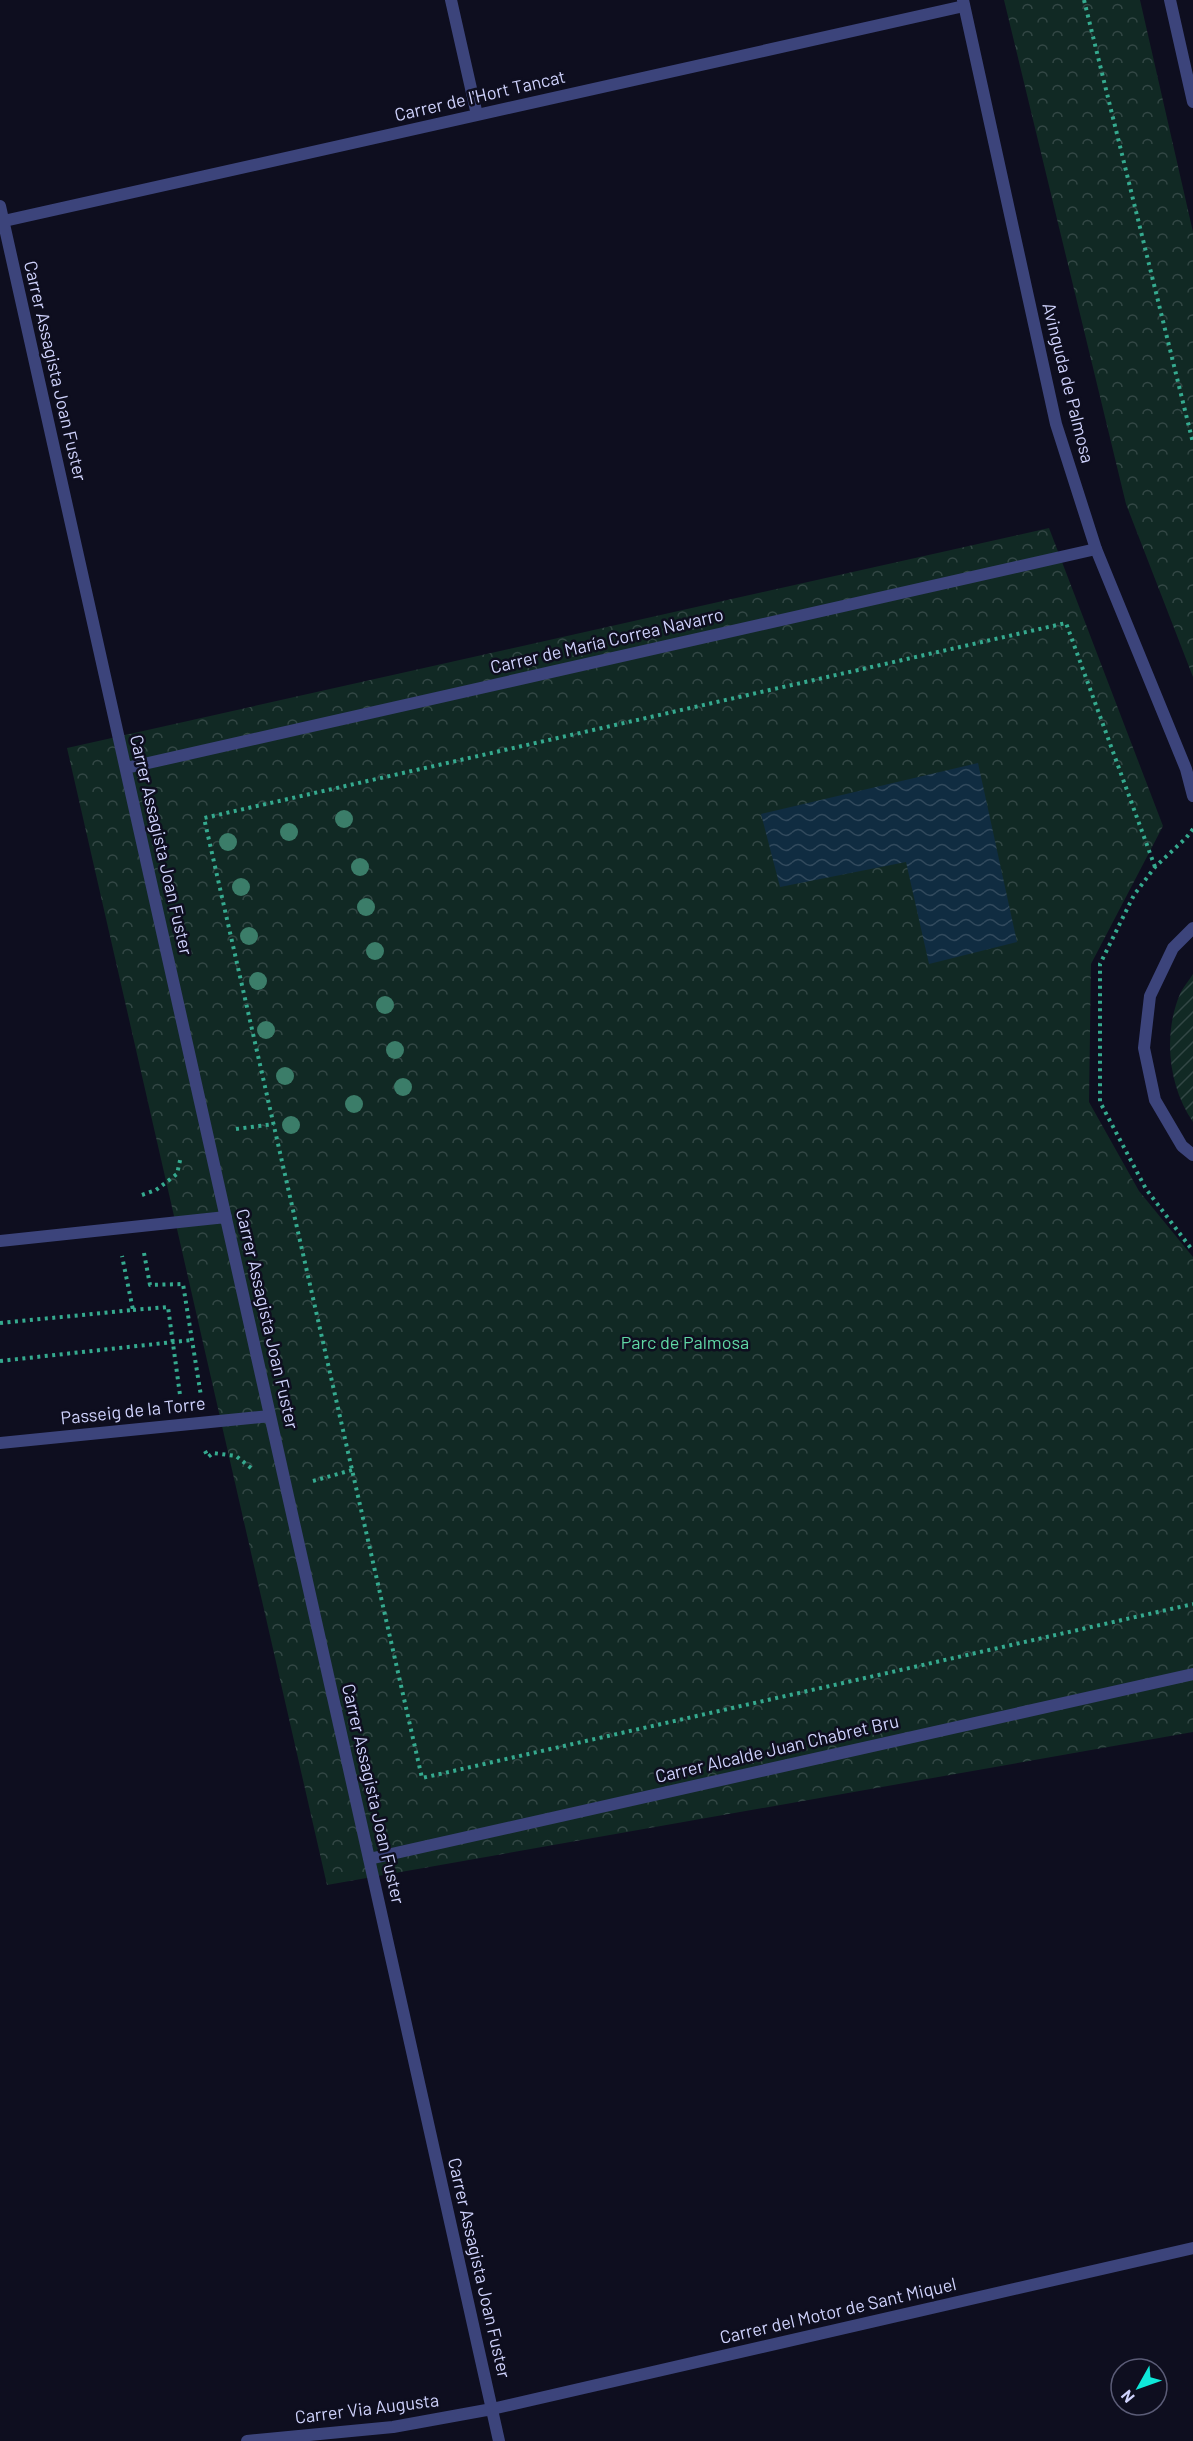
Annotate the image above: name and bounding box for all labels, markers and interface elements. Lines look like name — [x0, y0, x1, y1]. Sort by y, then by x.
street label: Carrer de l'Hort Tancat — [392, 65, 567, 125]
street label: Carrer Assagista Joan Fuster — [20, 258, 92, 484]
street label: Avinguda de Palmosa — [1038, 300, 1100, 465]
street label: Carrer de María Correa Navarro — [488, 602, 726, 678]
street label: Carrer Assagista Joan Fuster — [126, 732, 198, 958]
street label: Carrer Assagista Joan Fuster — [232, 1206, 304, 1432]
park label: Parc de Palmosa — [621, 1331, 749, 1353]
street label: Passeig de la Torre — [59, 1391, 206, 1429]
street label: Carrer Assagista Joan Fuster — [338, 1681, 410, 1907]
street label: Carrer Alcalde Juan Chabret Bru — [653, 1709, 901, 1787]
street label: Carrer Assagista Joan Fuster — [444, 2155, 516, 2381]
street label: Carrer del Motor de Sant Miquel — [717, 2272, 958, 2348]
north arrow — [1109, 2357, 1169, 2417]
text: N — [1116, 2387, 1138, 2407]
street label: Carrer Via Augusta — [294, 2388, 440, 2428]

